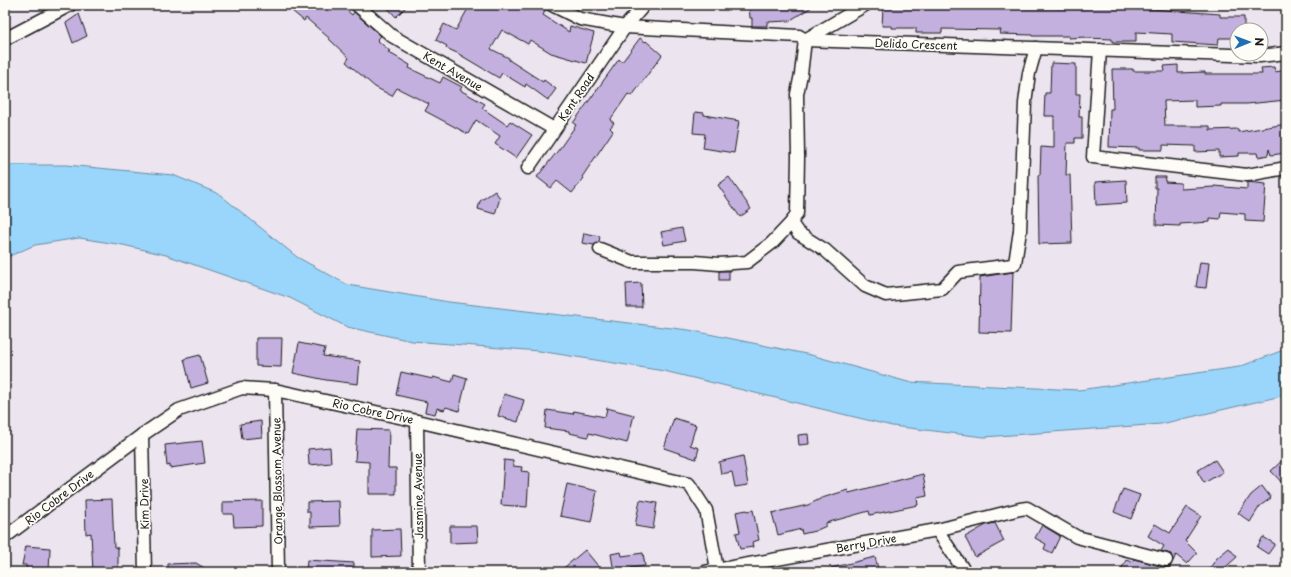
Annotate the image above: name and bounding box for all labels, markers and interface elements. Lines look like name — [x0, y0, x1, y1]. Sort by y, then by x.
north arrow — [1229, 22, 1269, 62]
street label: Delido Crescent — [874, 34, 958, 54]
text: N — [1251, 37, 1268, 47]
street label: Kent Avenue — [420, 47, 486, 95]
street label: Kent Road — [554, 70, 598, 124]
street label: Rio Cobre Drive — [331, 394, 415, 428]
street label: Orange Blossom Avenue — [267, 417, 287, 545]
street label: Jasmine Avenue — [409, 453, 427, 539]
street label: Rio Cobre Drive — [21, 465, 97, 529]
street label: Kim Drive — [135, 478, 153, 530]
street label: Berry Drive — [834, 529, 898, 557]

